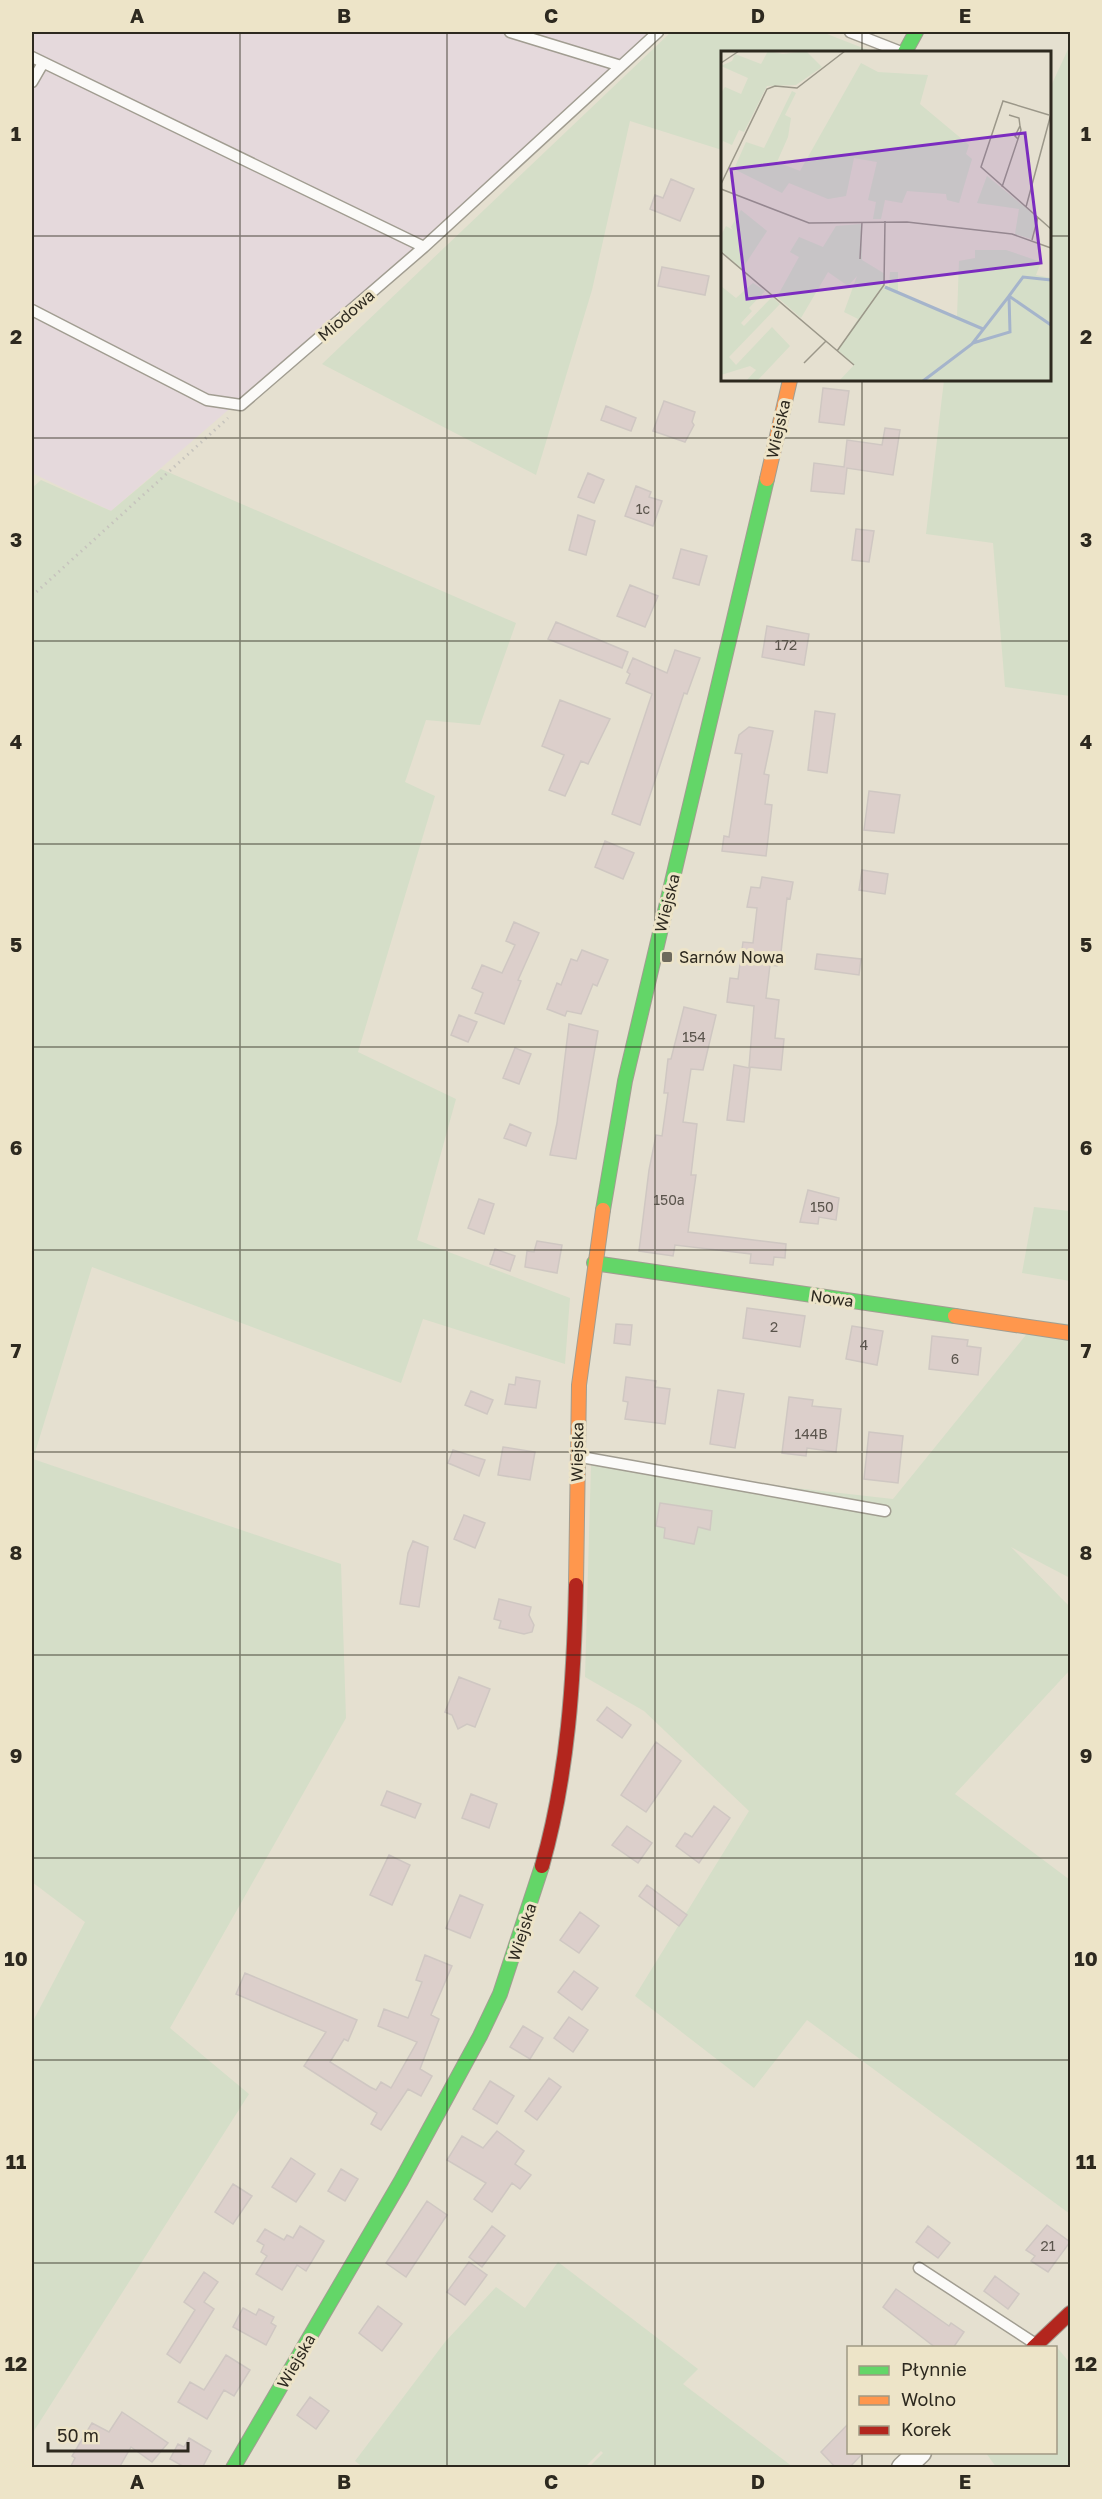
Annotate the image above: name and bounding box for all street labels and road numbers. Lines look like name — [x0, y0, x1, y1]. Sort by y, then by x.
street label: Miodowa — [314, 285, 378, 345]
street label: Wiejska — [762, 398, 794, 460]
street label: Wiejska — [650, 872, 684, 934]
street label: Nowa — [809, 1285, 855, 1311]
street label: Wiejska — [566, 1422, 588, 1482]
street label: Wiejska — [503, 1901, 541, 1963]
street label: Wiejska — [272, 2330, 320, 2392]

